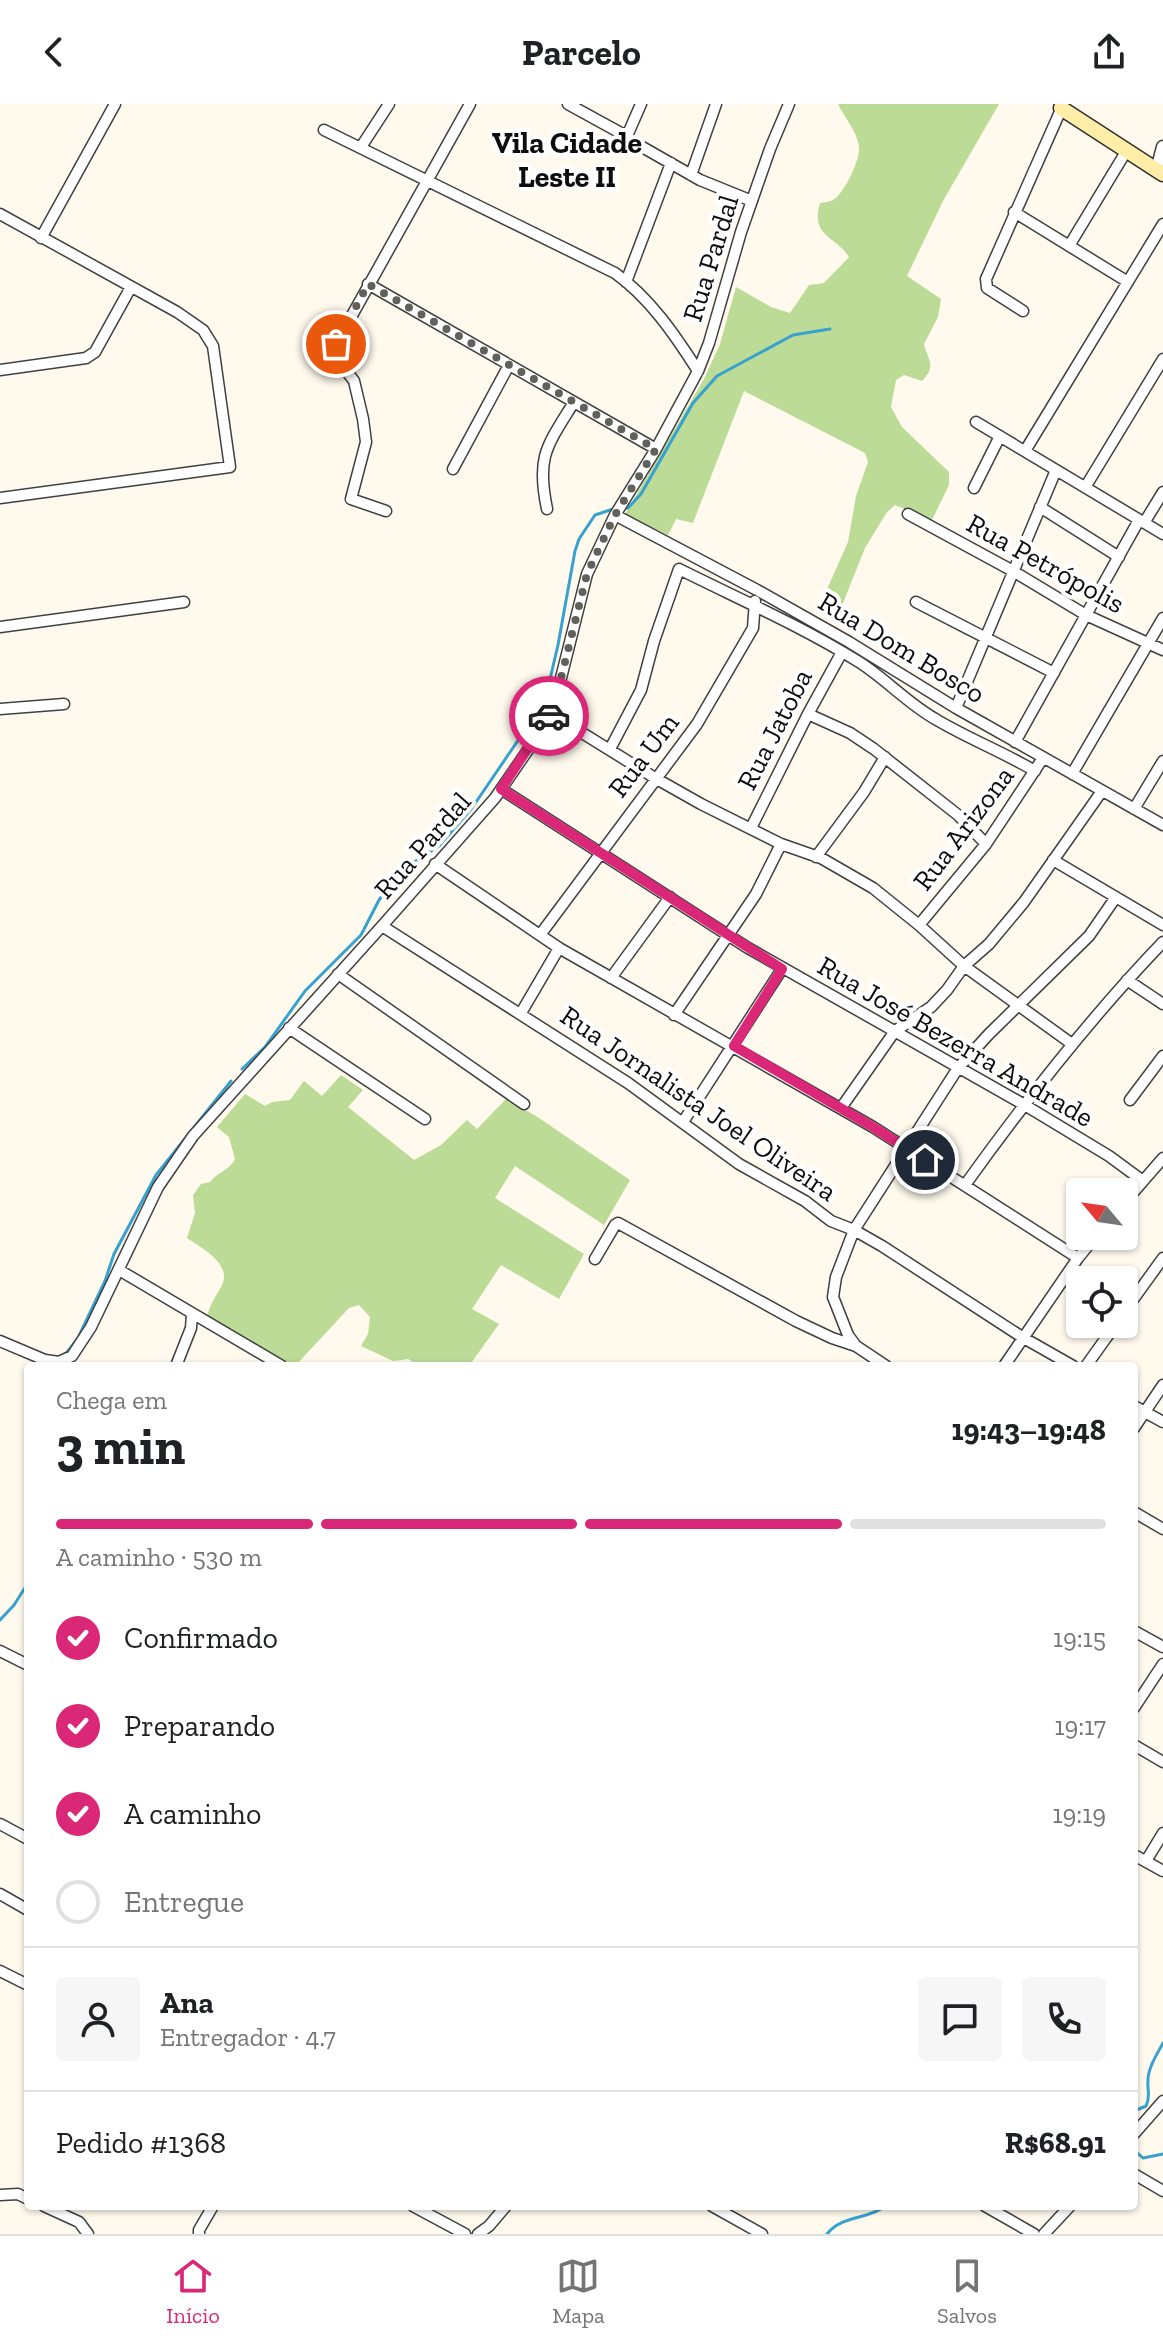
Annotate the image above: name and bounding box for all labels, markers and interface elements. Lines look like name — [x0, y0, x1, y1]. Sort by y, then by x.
icon: back — [32, 30, 76, 74]
icon: share — [1087, 30, 1131, 74]
text: Parcelo — [522, 31, 641, 74]
district label: Vila Cidade Leste II — [492, 125, 642, 195]
street label: Rua Pardal — [676, 191, 745, 325]
pin — [302, 310, 370, 378]
icon: bag — [314, 322, 358, 366]
street label: Rua Petrópolis — [961, 507, 1130, 620]
street label: Rua Dom Bosco — [813, 585, 991, 710]
street label: Rua Jatoba — [730, 663, 819, 795]
courier — [509, 676, 589, 756]
icon: car — [527, 694, 571, 738]
street label: Rua Um — [601, 707, 686, 804]
street label: Rua Arizona — [906, 759, 1021, 897]
street label: Rua Pardal — [367, 785, 478, 905]
street label: Rua José Bezerra Andrade — [812, 949, 1099, 1134]
street label: Rua Jornalista Joel Oliveira — [554, 999, 843, 1208]
pin — [891, 1126, 959, 1194]
icon: home — [903, 1138, 947, 1182]
north arrow — [1066, 1178, 1138, 1250]
map controls — [1066, 1178, 1138, 1338]
button: locate — [1066, 1266, 1138, 1338]
text: Chega em — [56, 1384, 167, 1416]
text: 19:43–19:48 — [951, 1412, 1106, 1448]
text: 3 min — [56, 1415, 185, 1477]
text: A caminho · 530 m — [56, 1541, 262, 1573]
icon: check — [56, 1616, 100, 1660]
text: Confirmado — [124, 1620, 278, 1656]
text: 19:15 — [1053, 1622, 1106, 1654]
icon: check — [56, 1704, 100, 1748]
text: Preparando — [124, 1708, 275, 1744]
text: 19:17 — [1055, 1710, 1106, 1742]
icon: check — [56, 1792, 100, 1836]
text: A caminho — [124, 1796, 261, 1832]
text: 19:19 — [1053, 1798, 1106, 1830]
text: Entregue — [124, 1884, 244, 1920]
button: person — [56, 1977, 140, 2061]
button: chat — [918, 1977, 1002, 2061]
button: phone — [1022, 1977, 1106, 2061]
text: Ana — [160, 1985, 214, 2021]
text: Entregador · 4.7 — [160, 2021, 336, 2053]
text: Pedido #1368 — [56, 2125, 226, 2161]
text: R$68.91 — [1005, 2125, 1106, 2161]
tab: Início — [166, 2254, 220, 2329]
tab: Mapa — [552, 2254, 605, 2329]
tab: Salvos — [937, 2254, 997, 2329]

